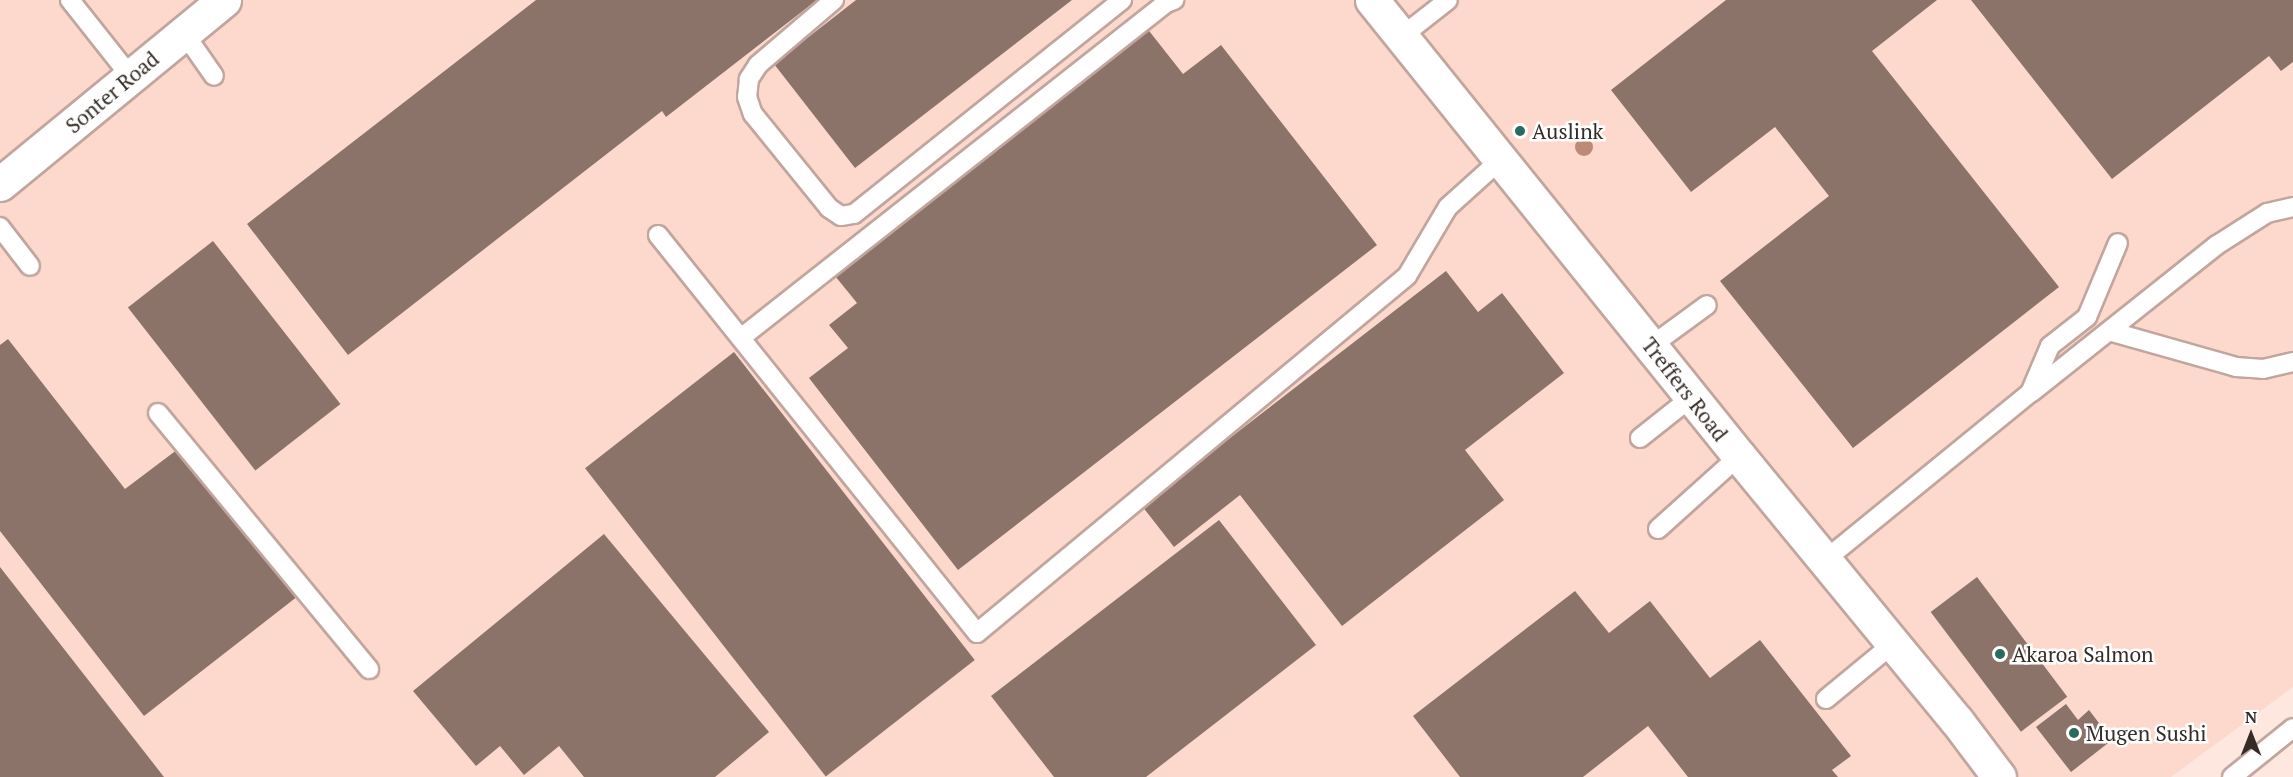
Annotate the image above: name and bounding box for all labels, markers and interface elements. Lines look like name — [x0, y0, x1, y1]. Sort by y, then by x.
street label: Sonter Road — [60, 46, 164, 138]
place label: Auslink — [1532, 118, 1603, 144]
marker: Auslink — [1513, 124, 1527, 138]
street label: Treffers Road — [1637, 332, 1733, 446]
place label: Akaroa Salmon — [2012, 641, 2154, 667]
marker: Akaroa Salmon — [1993, 647, 2007, 661]
north arrow — [2221, 705, 2281, 765]
text: N — [2245, 706, 2257, 728]
place label: Mugen Sushi — [2086, 720, 2206, 746]
marker: Mugen Sushi — [2067, 726, 2081, 740]

